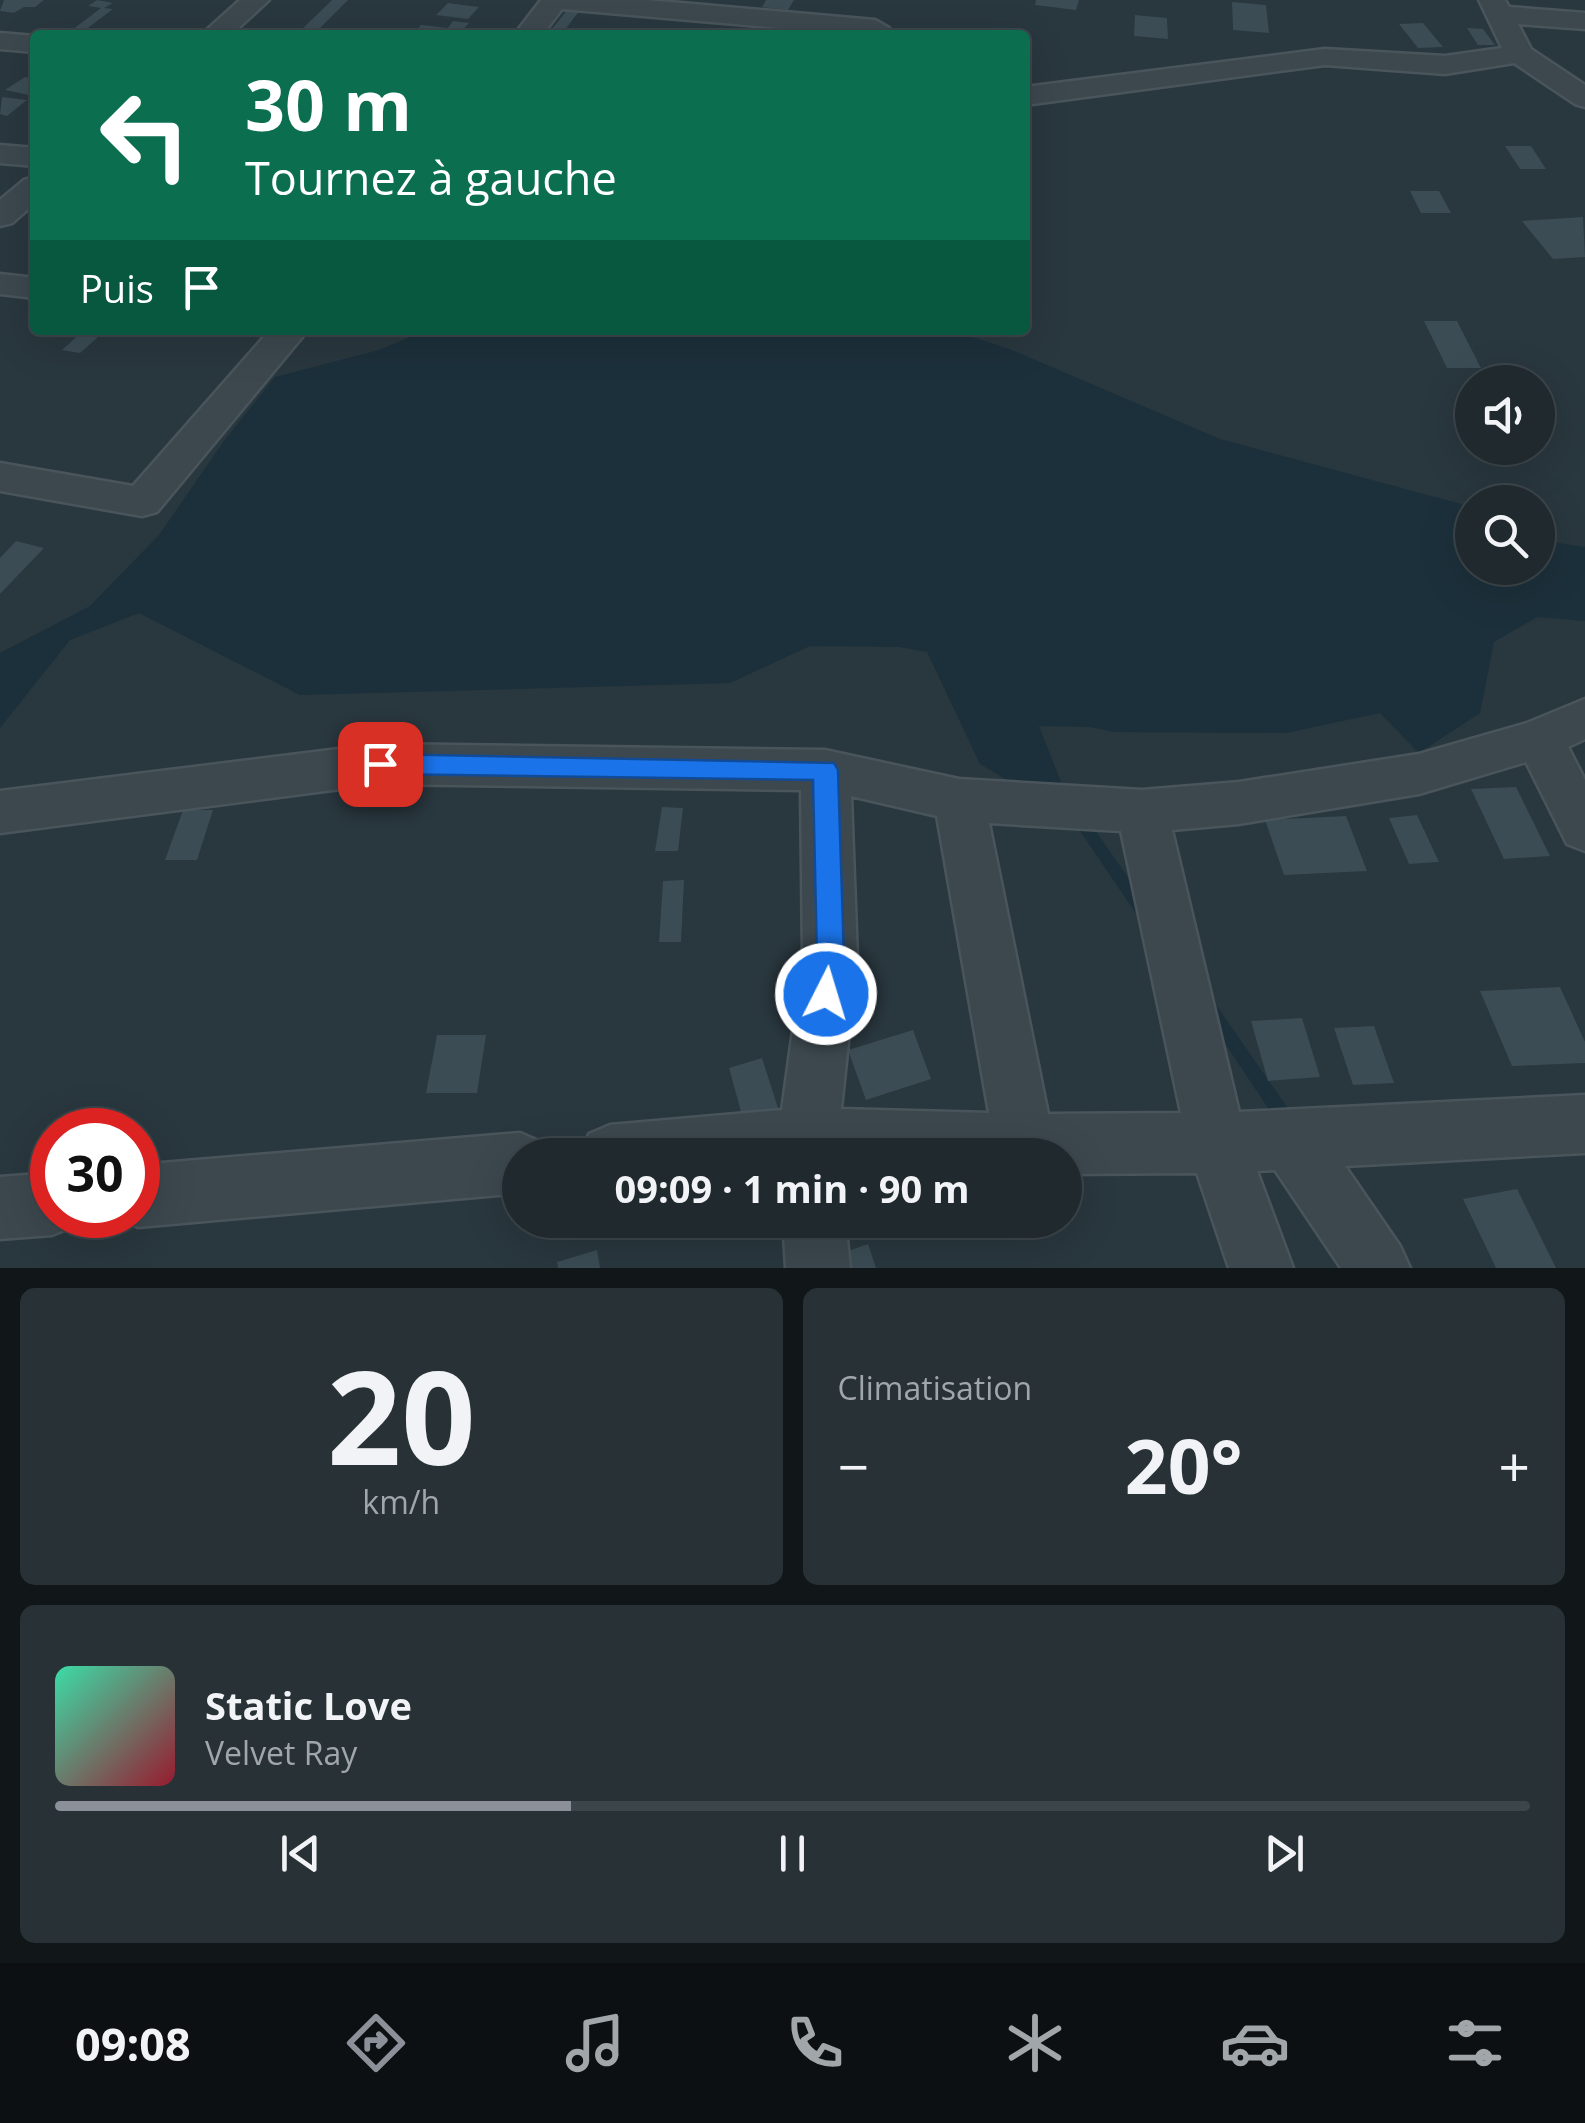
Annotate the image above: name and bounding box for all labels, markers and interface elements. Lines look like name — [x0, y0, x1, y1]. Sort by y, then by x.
text: 30 m — [245, 56, 412, 152]
icon: left — [80, 70, 210, 200]
text: Tournez à gauche — [245, 147, 617, 208]
icon: arrive — [174, 260, 229, 315]
text: Puis — [80, 262, 154, 314]
map controls — [1455, 365, 1555, 585]
button: sound — [1455, 365, 1555, 465]
button: search — [1455, 485, 1555, 585]
pin — [338, 722, 423, 807]
icon: arrive — [353, 737, 408, 792]
position arrow — [774, 942, 878, 1046]
speed limit sign: 30 — [30, 1108, 160, 1238]
text: 09:09 · 1 min · 90 m — [614, 1162, 970, 1214]
text: 20 — [327, 1326, 476, 1503]
text: Climatisation — [838, 1366, 1032, 1409]
text: 20° — [1125, 1414, 1243, 1516]
text: − — [838, 1428, 869, 1503]
text: + — [1499, 1428, 1530, 1503]
text: km/h — [362, 1480, 440, 1523]
text: Static Love — [205, 1679, 412, 1731]
text: Velvet Ray — [205, 1731, 357, 1774]
icon: previous — [273, 1826, 328, 1881]
icon: pause — [765, 1826, 820, 1881]
icon: next — [1257, 1826, 1312, 1881]
icon: directions — [341, 2008, 411, 2078]
icon: music — [560, 2008, 630, 2078]
icon: phone — [780, 2008, 850, 2078]
icon: climate — [1000, 2008, 1070, 2078]
icon: car — [1220, 2008, 1290, 2078]
icon: filters — [1440, 2008, 1510, 2078]
text: 09:08 — [75, 2013, 191, 2074]

